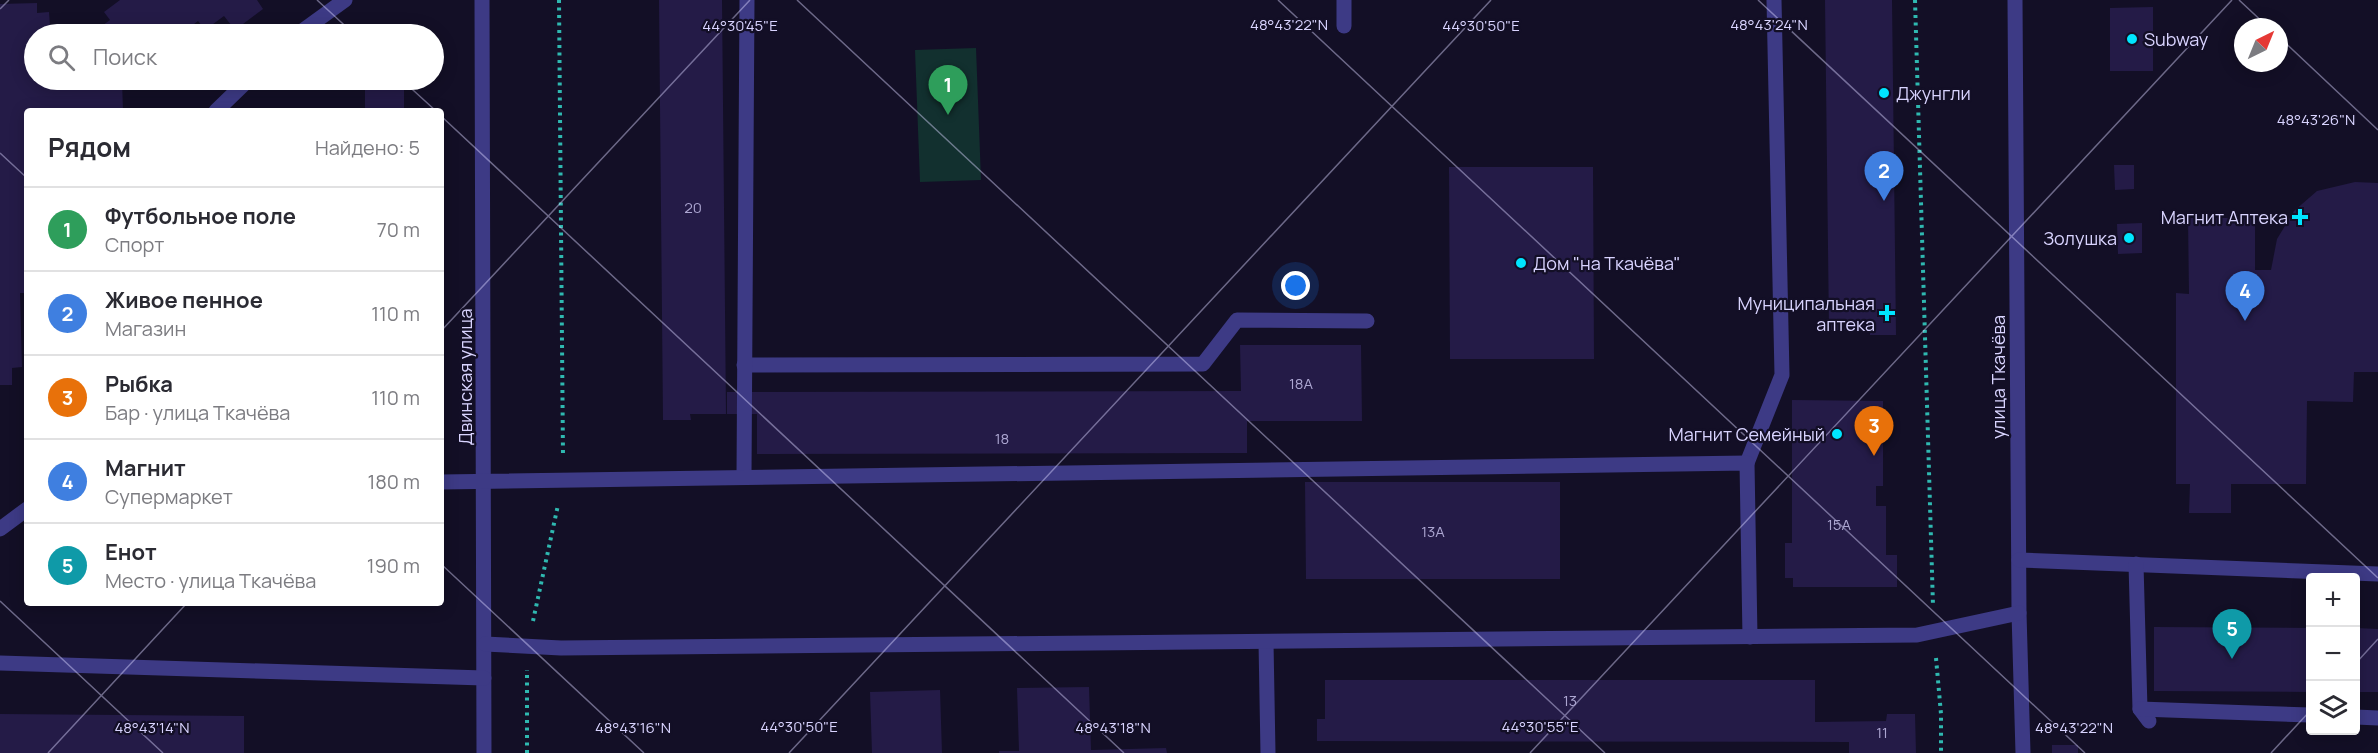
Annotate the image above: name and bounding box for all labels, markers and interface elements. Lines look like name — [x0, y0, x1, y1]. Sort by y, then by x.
text: 48°43'22"N — [1250, 14, 1328, 35]
text: 48°43'24"N — [1730, 14, 1808, 35]
text: 44°30'45"E — [702, 15, 778, 36]
text: 44°30'50"E — [1442, 15, 1520, 36]
north arrow — [2234, 18, 2288, 72]
search box — [24, 24, 444, 90]
place label: Subway — [2144, 27, 2209, 51]
marker: Subway — [2125, 32, 2139, 46]
icon: search — [45, 41, 78, 74]
text: Поиск — [93, 42, 157, 72]
pin: 1 — [928, 66, 968, 115]
place label: Джунгли — [1896, 81, 1971, 105]
marker: Джунгли — [1877, 86, 1891, 100]
text: 48°43'26"N — [2277, 109, 2355, 130]
text: Рядом — [48, 129, 131, 165]
text: Найдено: 5 — [315, 134, 420, 161]
pin: 2 — [1864, 152, 1904, 201]
house number: 20 — [684, 197, 702, 218]
text: Футбольное поле — [105, 201, 296, 231]
place label: Магнит Аптека — [2161, 205, 2288, 229]
marker: Магнит Аптека — [2293, 210, 2307, 224]
text: 1 — [63, 216, 72, 243]
text: 70 m — [377, 216, 420, 243]
place label: Золушка — [2043, 226, 2117, 250]
text: Спорт — [105, 231, 165, 258]
marker: Золушка — [2122, 231, 2136, 245]
place label: Дом "на Ткачёва" — [1533, 251, 1681, 275]
marker: Дом "на Ткачёва" — [1514, 256, 1528, 270]
your location — [1281, 271, 1310, 300]
pin: 4 — [2226, 272, 2264, 321]
text: Живое пенное — [105, 285, 263, 315]
place label: Муниципальная аптека — [1738, 291, 1875, 336]
text: 2 — [62, 300, 73, 327]
text: 110 m — [371, 300, 420, 327]
marker: Муниципальная аптека — [1880, 306, 1894, 320]
street label: Двинская улица — [453, 308, 477, 446]
text: Магазин — [105, 315, 186, 342]
street label: улица Ткачёва — [1986, 315, 2010, 439]
text: Рыбка — [105, 369, 173, 399]
house number: 18А — [1289, 373, 1314, 394]
text: 3 — [62, 384, 73, 411]
text: 110 m — [371, 384, 420, 411]
text: Бар · улица Ткачёва — [105, 399, 290, 426]
pin: 3 — [1854, 406, 1894, 456]
place label: Магнит Семейный — [1669, 422, 1825, 446]
marker: Магнит Семейный — [1830, 427, 1844, 441]
house number: 18 — [995, 428, 1009, 449]
text: Магнит — [105, 453, 186, 483]
text: 4 — [61, 468, 74, 495]
text: 180 m — [367, 468, 420, 495]
text: Супермаркет — [105, 483, 233, 510]
house number: 15А — [1827, 514, 1852, 535]
house number: 13А — [1421, 521, 1445, 542]
text: Енот — [105, 537, 157, 567]
text: 5 — [62, 552, 73, 579]
text: 190 m — [367, 552, 420, 579]
text: Место · улица Ткачёва — [105, 567, 316, 594]
map controls — [2306, 573, 2360, 735]
button: + — [2306, 573, 2360, 627]
pin: 5 — [2212, 610, 2252, 659]
button: − — [2306, 627, 2360, 681]
button: layers — [2306, 681, 2360, 735]
house number: 13 — [1563, 690, 1577, 711]
text: 44°30'50"E — [760, 716, 838, 737]
text: 44°30'55"E — [1502, 716, 1579, 737]
text: 48°43'14"N — [114, 717, 190, 738]
text: 48°43'16"N — [595, 717, 671, 738]
text: 48°43'18"N — [1075, 717, 1151, 738]
text: 48°43'22"N — [2035, 717, 2113, 738]
house number: 11 — [1876, 722, 1888, 743]

